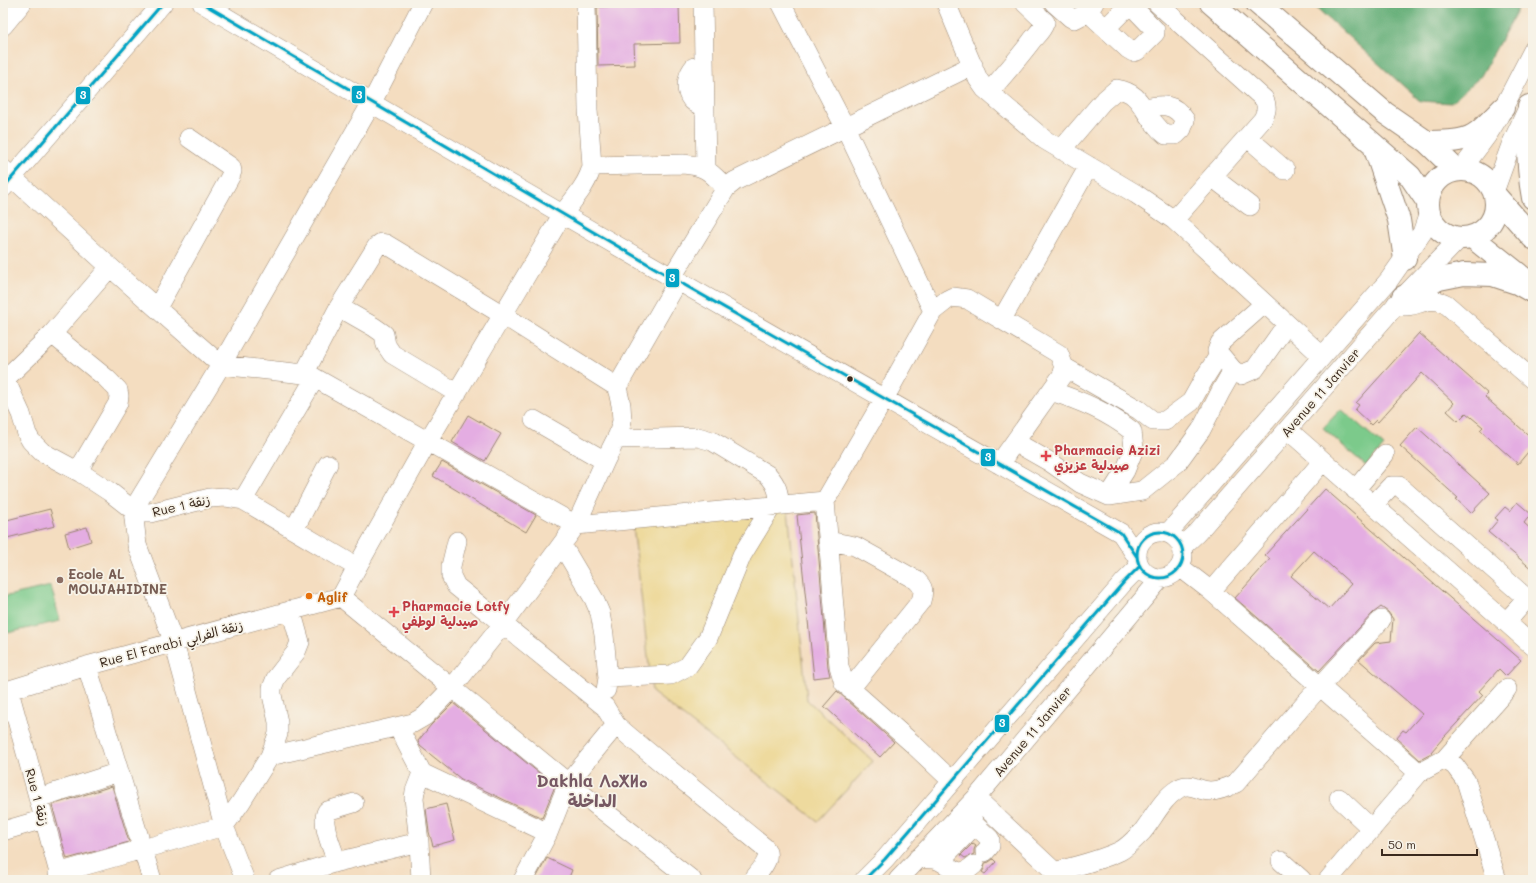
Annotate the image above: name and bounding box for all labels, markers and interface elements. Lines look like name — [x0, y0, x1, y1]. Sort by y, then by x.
line badge: 3 — [351, 85, 366, 104]
line badge: 3 — [75, 86, 91, 105]
text: 3 — [80, 87, 87, 102]
text: 3 — [356, 87, 363, 102]
line badge: 3 — [665, 268, 680, 288]
text: 3 — [669, 270, 676, 285]
street label: Avenue 11 Janvier — [1277, 344, 1363, 440]
unlabelled marker — [845, 374, 855, 384]
place label: Pharmacie Azizi صيدلية عزيزي — [1054, 441, 1161, 476]
line badge: 3 — [980, 448, 996, 467]
text: 3 — [985, 449, 992, 464]
marker: Pharmacie Azizi صيدلية عزيزي — [1041, 451, 1051, 461]
street label: Rue 1 زنقة — [150, 490, 212, 521]
place label: Ecole AL MOUJAHIDINE — [68, 565, 167, 597]
marker: Ecole AL MOUJAHIDINE — [55, 575, 65, 585]
place label: Aglif — [317, 588, 348, 605]
marker: Aglif — [304, 591, 314, 601]
place label: Pharmacie Lotfy صيدلية لوطفي — [402, 597, 510, 634]
marker: Pharmacie Lotfy صيدلية لوطفي — [389, 607, 399, 617]
street label: Rue El Farabi زنقة الفرابي — [97, 616, 246, 674]
street label: Avenue 11 Janvier — [989, 682, 1075, 780]
line badge: 3 — [994, 714, 1010, 733]
text: 3 — [999, 715, 1006, 730]
street label: Rue 1 زنقة — [21, 766, 54, 828]
district label: Dakhla ⴷⴰⵅⵍⴰ الداخلة — [537, 769, 647, 811]
scale bar — [1382, 831, 1477, 857]
text: 50 m — [1388, 836, 1416, 852]

